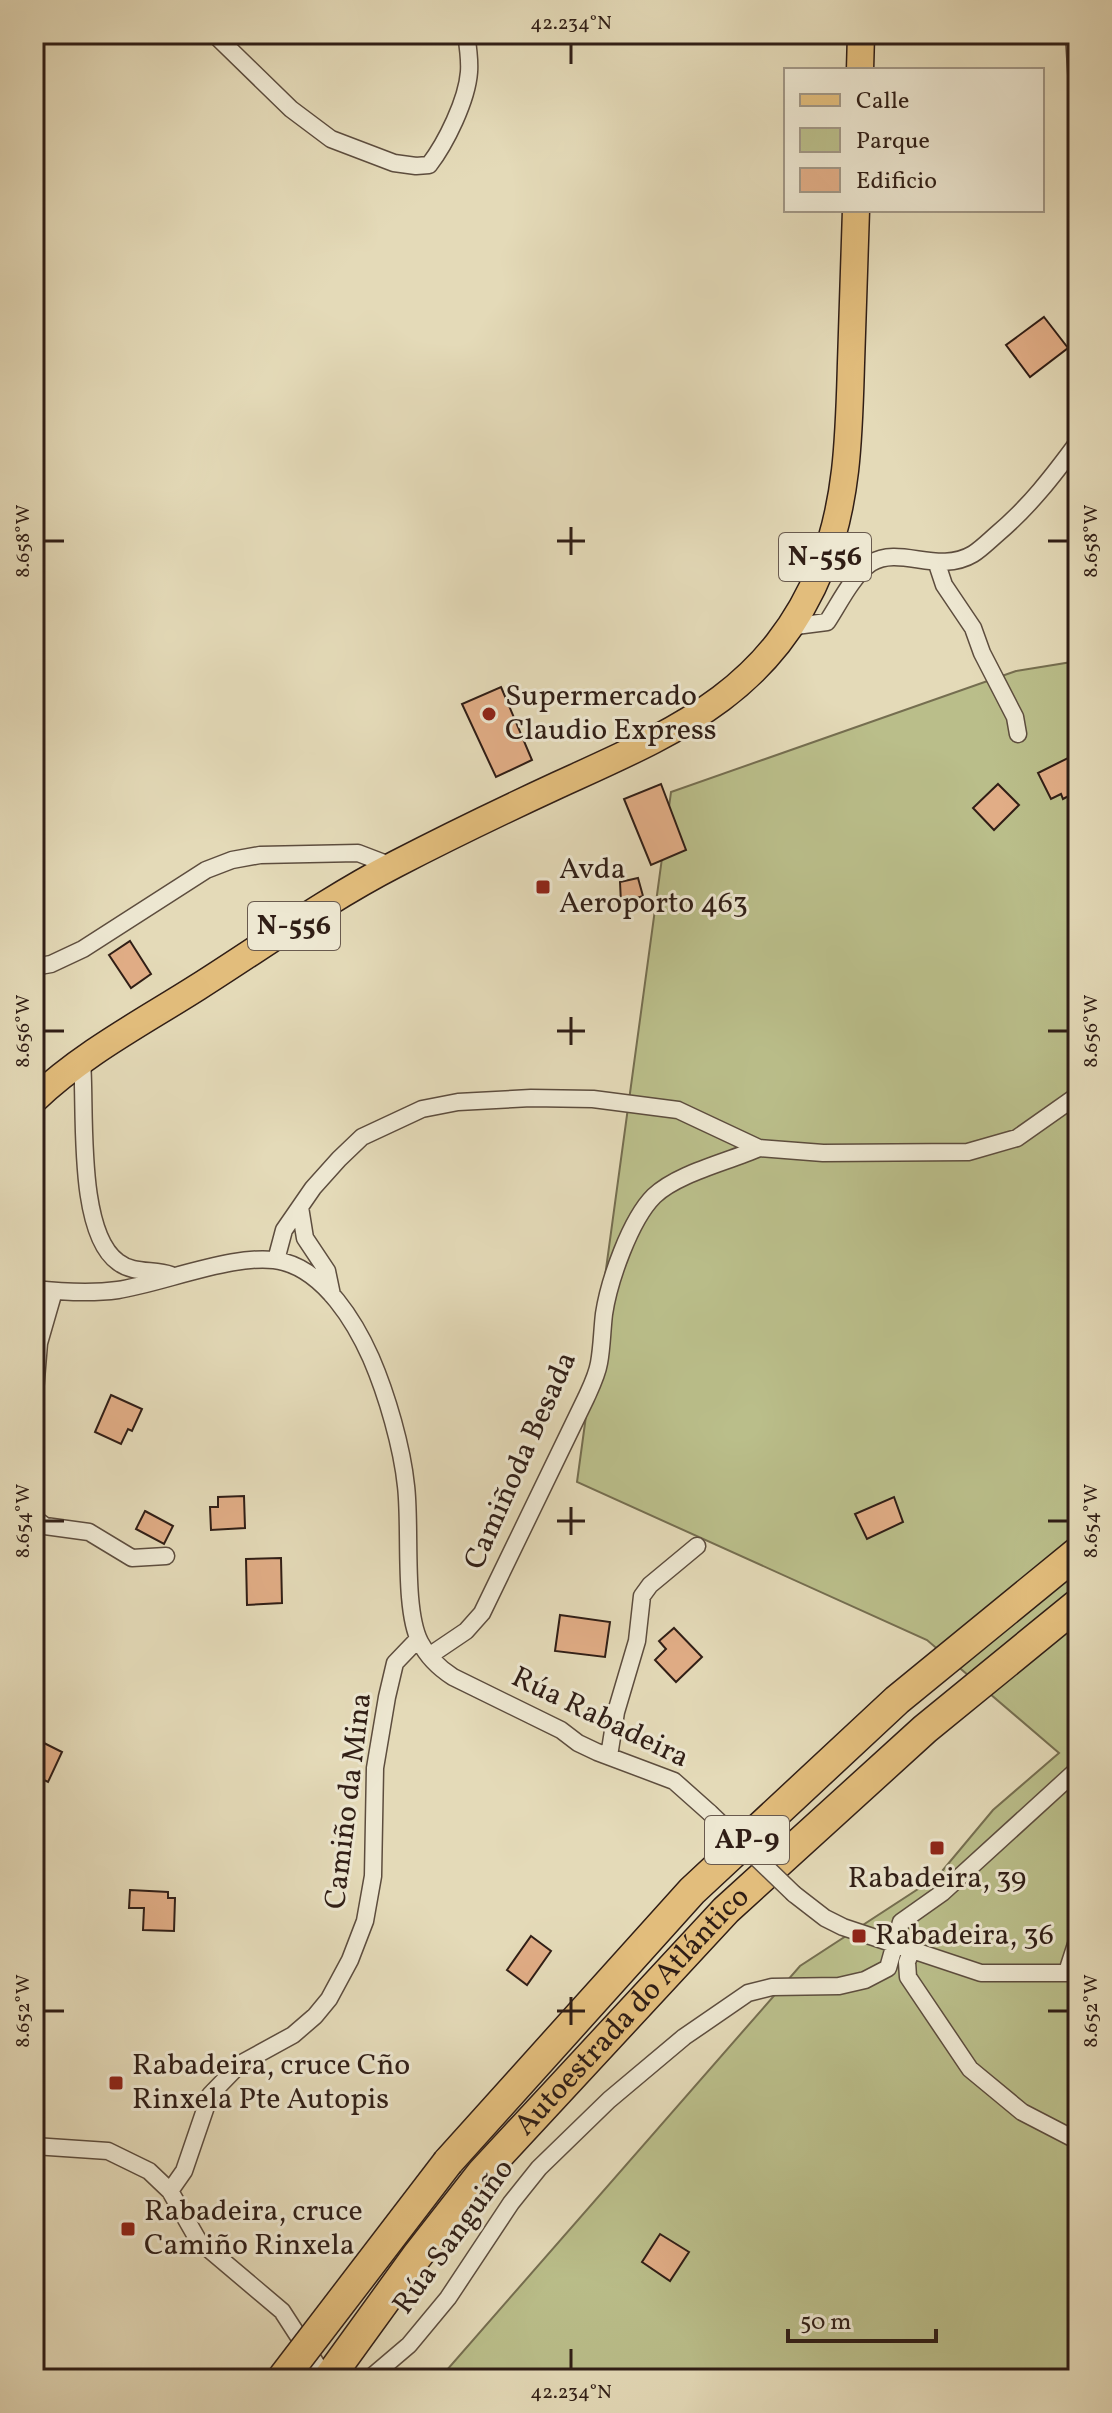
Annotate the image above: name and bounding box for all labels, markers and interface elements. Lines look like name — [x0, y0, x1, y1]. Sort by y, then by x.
text: 42.234°N — [530, 10, 612, 38]
legend — [784, 68, 1044, 212]
text: Calle — [856, 85, 909, 119]
text: Parque — [856, 125, 930, 159]
text: Edificio — [856, 165, 937, 199]
text: 8.658°W — [10, 504, 38, 578]
text: 8.658°W — [1078, 504, 1106, 578]
road number: N-556 — [779, 533, 871, 581]
place label: Supermercado Claudio Express — [505, 676, 717, 752]
marker: Supermercado Claudio Express — [480, 705, 498, 723]
place label: Avda Aeroporto 463 — [559, 849, 748, 925]
marker: Avda Aeroporto 463 — [534, 878, 552, 896]
road number: N-556 — [248, 902, 340, 950]
text: 8.656°W — [10, 994, 38, 1068]
text: 8.656°W — [1078, 994, 1106, 1068]
street label: Camiñoda Besada — [454, 1345, 588, 1577]
text: 8.654°W — [10, 1484, 38, 1558]
text: 8.654°W — [1078, 1484, 1106, 1558]
street label: Rúa Rabadeira — [504, 1657, 696, 1779]
street label: Camiño da Mina — [315, 1690, 383, 1912]
road number: AP-9 — [705, 1816, 789, 1864]
marker: Rabadeira, 39 — [928, 1839, 946, 1857]
place label: Rabadeira, 39 — [848, 1858, 1026, 1900]
street label: Autoestrada do Atlántico — [505, 1877, 759, 2146]
place label: Rabadeira, 36 — [875, 1915, 1054, 1957]
marker: Rabadeira, 36 — [850, 1927, 868, 1945]
text: 8.652°W — [10, 1974, 38, 2048]
text: 8.652°W — [1078, 1974, 1106, 2048]
place label: Rabadeira, cruce Cño Rinxela Pte Autopis — [132, 2045, 410, 2121]
marker: Rabadeira, cruce Cño Rinxela Pte Autopis — [107, 2074, 125, 2092]
street label: Rúa Sanguiño — [383, 2151, 525, 2323]
place label: Rabadeira, cruce Camiño Rinxela — [144, 2191, 363, 2267]
marker: Rabadeira, cruce Camiño Rinxela — [119, 2220, 137, 2238]
scale bar — [788, 2293, 936, 2343]
text: 50 m — [800, 2306, 852, 2340]
text: 42.234°N — [530, 2379, 612, 2407]

